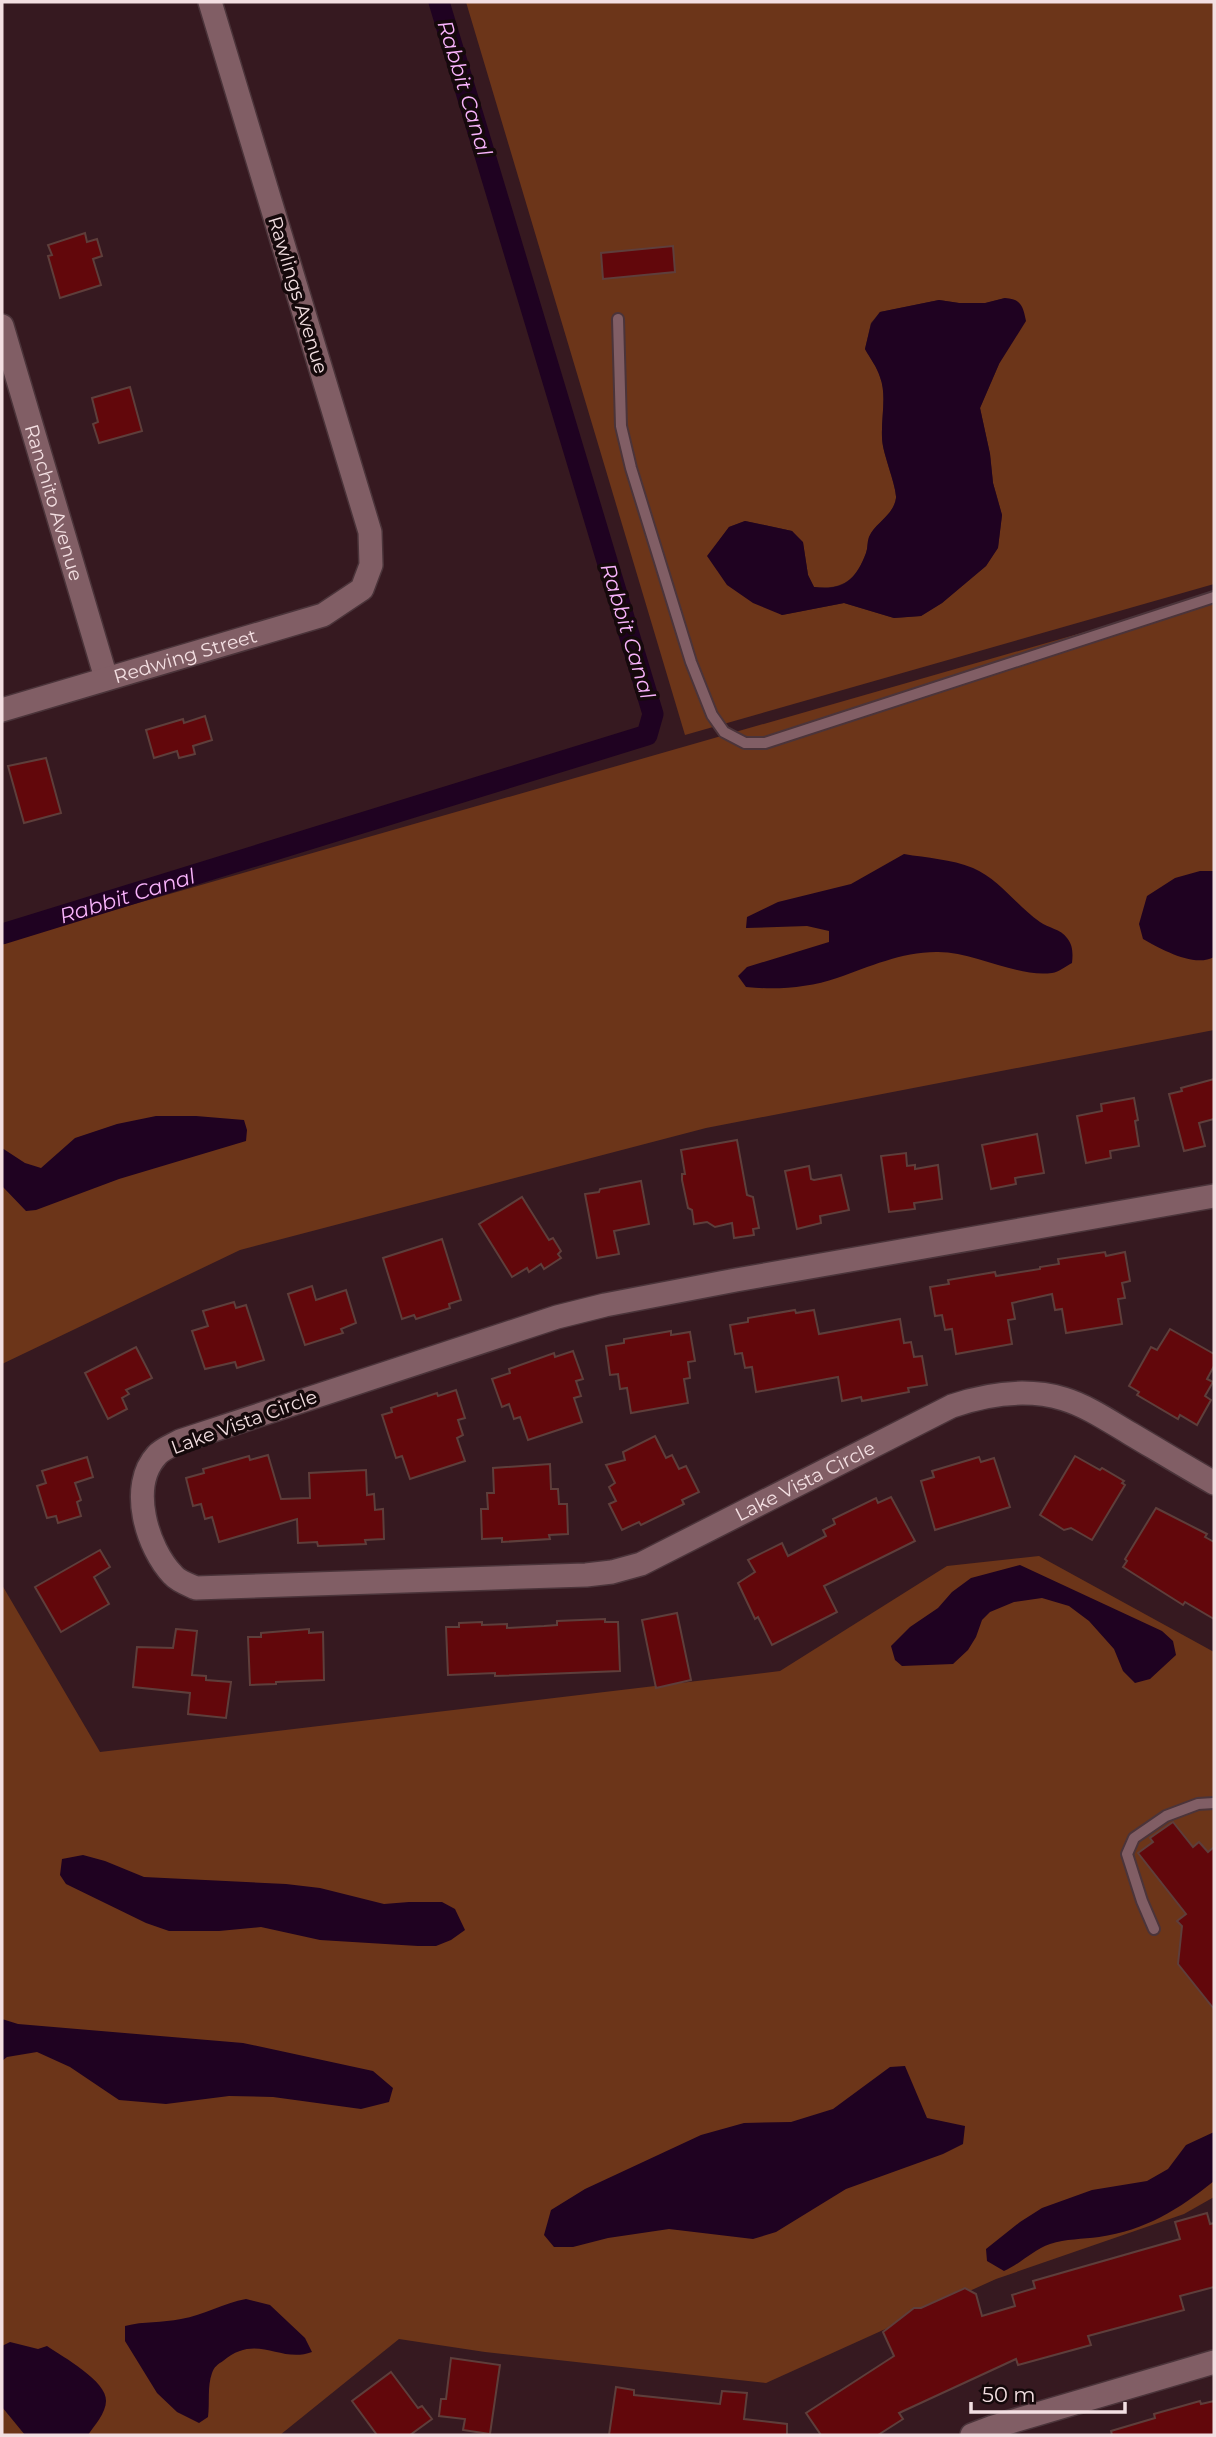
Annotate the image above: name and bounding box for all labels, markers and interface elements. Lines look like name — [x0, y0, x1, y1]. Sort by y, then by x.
water label: Rabbit Canal — [433, 17, 498, 159]
street label: Rawlings Avenue — [263, 214, 333, 376]
street label: Ranchito Avenue — [20, 421, 88, 583]
water label: Rabbit Canal — [596, 560, 661, 702]
street label: Redwing Street — [111, 624, 260, 688]
water label: Rabbit Canal — [56, 863, 198, 928]
street label: Lake Vista Circle — [168, 1385, 320, 1459]
street label: Lake Vista Circle — [731, 1436, 879, 1526]
scale bar — [971, 2370, 1125, 2414]
text: 50 m — [982, 2382, 1036, 2407]

